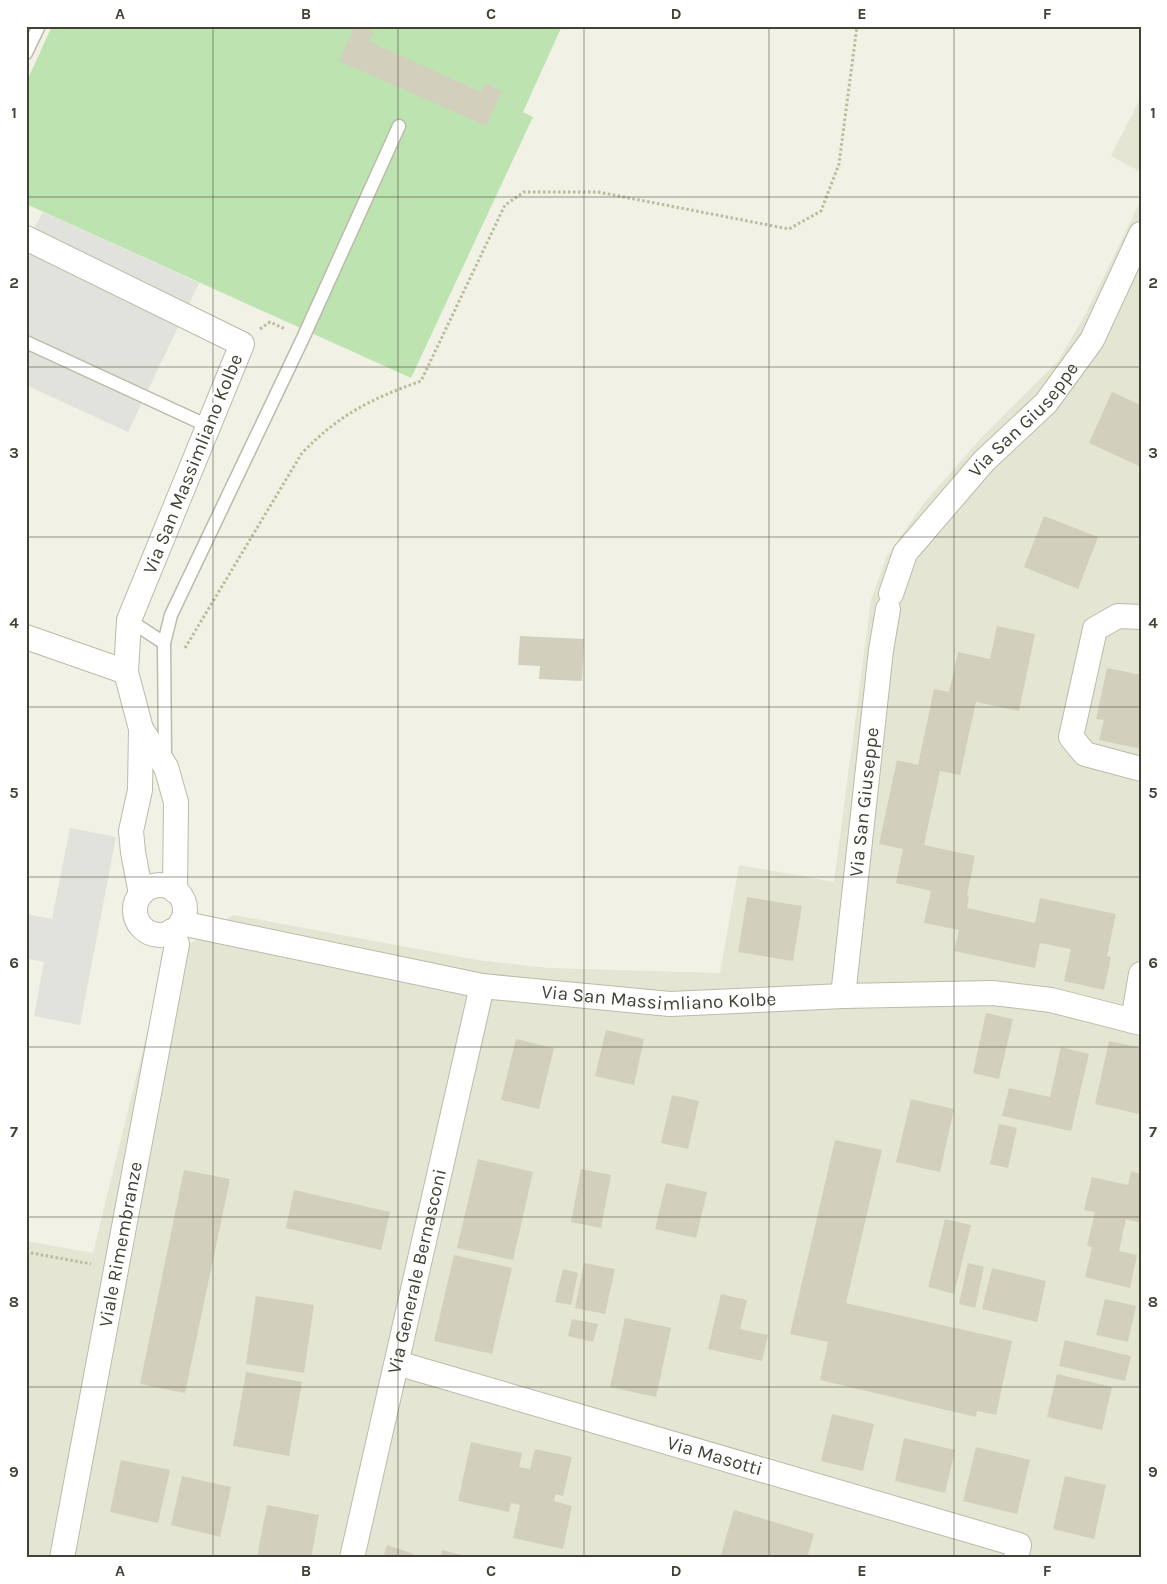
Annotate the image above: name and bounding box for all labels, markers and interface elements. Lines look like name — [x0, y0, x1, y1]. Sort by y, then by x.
text: A — [115, 4, 125, 23]
text: B — [301, 4, 311, 23]
text: C — [486, 4, 496, 23]
text: D — [671, 4, 682, 23]
text: E — [857, 4, 867, 23]
text: F — [1043, 4, 1052, 23]
text: 1 — [11, 103, 17, 122]
text: 1 — [1150, 103, 1156, 122]
text: 2 — [9, 273, 19, 292]
text: 2 — [1148, 273, 1158, 292]
street label: Via San Massimliano Kolbe — [139, 351, 247, 577]
street label: Via San Giuseppe — [964, 358, 1083, 482]
text: 3 — [9, 443, 19, 462]
text: 3 — [1148, 443, 1158, 462]
text: 4 — [9, 613, 19, 632]
text: 4 — [1148, 613, 1158, 632]
street label: Via San Giuseppe — [845, 726, 883, 878]
text: 5 — [9, 783, 19, 802]
text: 5 — [1148, 783, 1158, 802]
text: 6 — [9, 953, 19, 972]
text: 6 — [1148, 953, 1158, 972]
street label: Via San Massimliano Kolbe — [540, 981, 777, 1015]
text: 7 — [10, 1122, 18, 1141]
text: 7 — [1149, 1122, 1157, 1141]
street label: Viale Rimembranze — [94, 1160, 147, 1329]
street label: Via Generale Bernasconi — [383, 1167, 451, 1376]
text: 8 — [9, 1292, 19, 1311]
text: 8 — [1148, 1292, 1158, 1311]
street label: Via Masotti — [664, 1432, 765, 1480]
text: 9 — [9, 1462, 19, 1481]
text: 9 — [1148, 1462, 1158, 1481]
text: A — [115, 1561, 125, 1580]
text: B — [301, 1561, 311, 1580]
text: C — [486, 1561, 496, 1580]
text: D — [671, 1561, 682, 1580]
text: E — [857, 1561, 867, 1580]
text: F — [1043, 1561, 1052, 1580]

